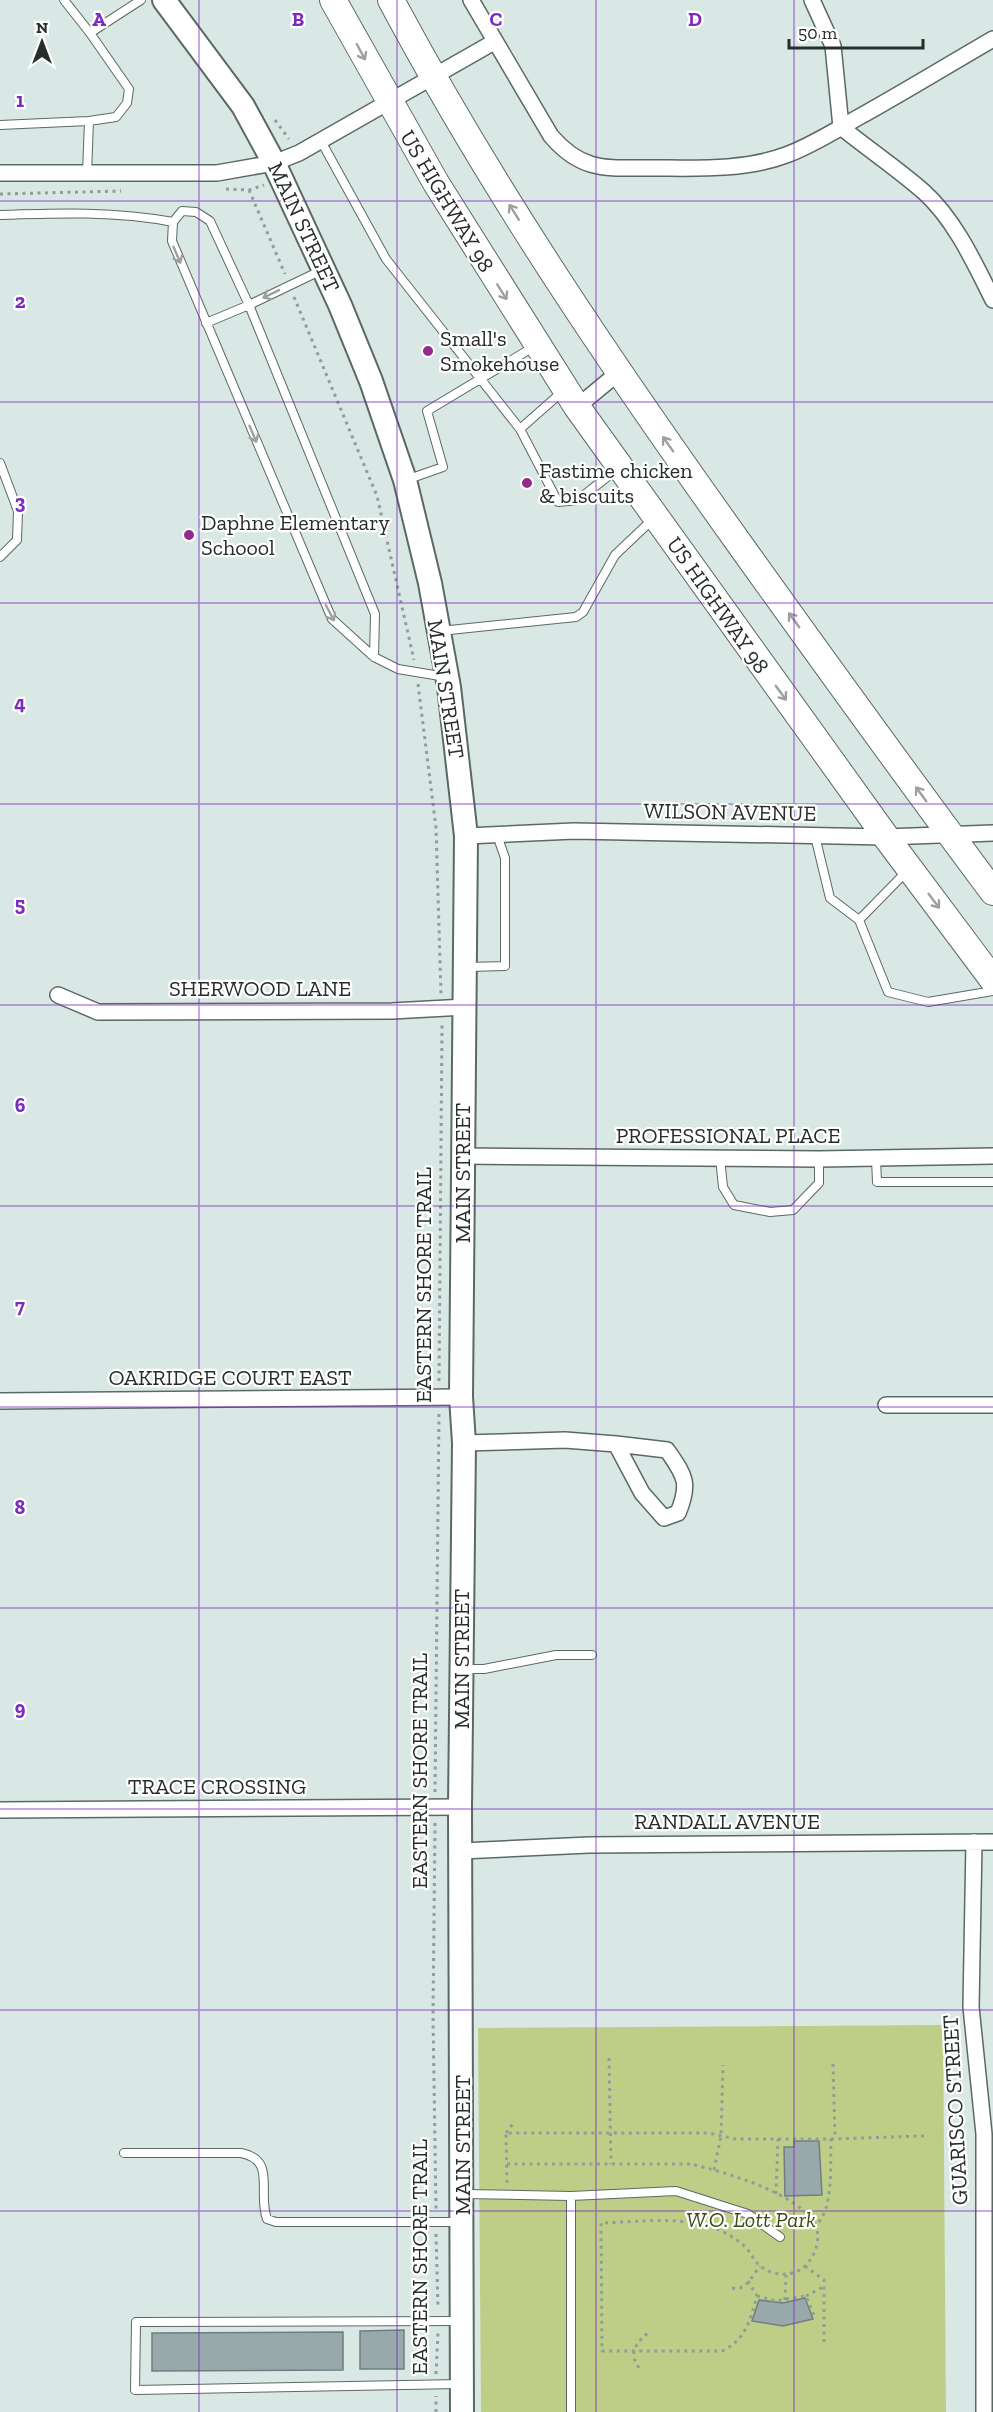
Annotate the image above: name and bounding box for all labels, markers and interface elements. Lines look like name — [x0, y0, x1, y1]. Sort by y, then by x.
text: A — [92, 7, 106, 31]
text: B — [292, 7, 304, 31]
text: C — [490, 7, 503, 31]
text: D — [688, 7, 702, 31]
north arrow — [12, 12, 72, 72]
scale bar — [789, 12, 922, 50]
text: N — [36, 18, 48, 37]
text: 50 m — [798, 22, 838, 44]
one-way arrow — [356, 42, 367, 60]
text: 1 — [16, 88, 24, 112]
street label: US HIGHWAY 98 — [394, 125, 500, 277]
street label: MAIN STREET — [262, 158, 346, 297]
one-way arrow — [507, 204, 519, 221]
one-way arrow — [172, 245, 183, 263]
one-way arrow — [497, 283, 509, 300]
text: 2 — [15, 289, 26, 313]
one-way arrow — [262, 289, 280, 301]
place label: Small's Smokehouse — [440, 325, 559, 377]
marker: Small's Smokehouse — [421, 344, 435, 358]
one-way arrow — [248, 425, 259, 443]
one-way arrow — [662, 436, 674, 453]
place label: Fastime chicken & biscuits — [539, 457, 693, 509]
marker: Fastime chicken & biscuits — [520, 476, 534, 490]
text: 3 — [15, 490, 26, 514]
place label: Daphne Elementary Schoool — [201, 509, 390, 561]
marker: Daphne Elementary Schoool — [182, 528, 196, 542]
street label: US HIGHWAY 98 — [661, 531, 775, 679]
one-way arrow — [324, 604, 336, 621]
one-way arrow — [787, 612, 800, 628]
street label: MAIN STREET — [422, 618, 470, 761]
one-way arrow — [775, 685, 787, 701]
text: 4 — [14, 691, 26, 715]
one-way arrow — [915, 787, 927, 803]
street label: WILSON AVENUE — [643, 797, 817, 827]
text: 5 — [15, 892, 25, 916]
one-way arrow — [928, 893, 940, 909]
street label: SHERWOOD LANE — [169, 975, 351, 1002]
text: 6 — [15, 1093, 26, 1117]
street label: MAIN STREET — [449, 1102, 476, 1243]
street label: PROFESSIONAL PLACE — [616, 1122, 840, 1149]
street label: EASTERN SHORE TRAIL — [410, 1167, 437, 1403]
text: 7 — [15, 1294, 25, 1318]
street label: OAKRIDGE COURT EAST — [108, 1364, 352, 1391]
text: 8 — [15, 1495, 26, 1519]
street label: MAIN STREET — [448, 1588, 475, 1729]
street label: EASTERN SHORE TRAIL — [406, 1653, 433, 1889]
text: 9 — [15, 1696, 26, 1720]
street label: TRACE CROSSING — [128, 1773, 306, 1800]
street label: RANDALL AVENUE — [634, 1808, 820, 1835]
street label: GUARISCO STREET — [937, 2014, 973, 2206]
street label: MAIN STREET — [449, 2074, 476, 2215]
street label: EASTERN SHORE TRAIL — [406, 2139, 433, 2375]
park label: W.O. Lott Park — [686, 2206, 816, 2233]

